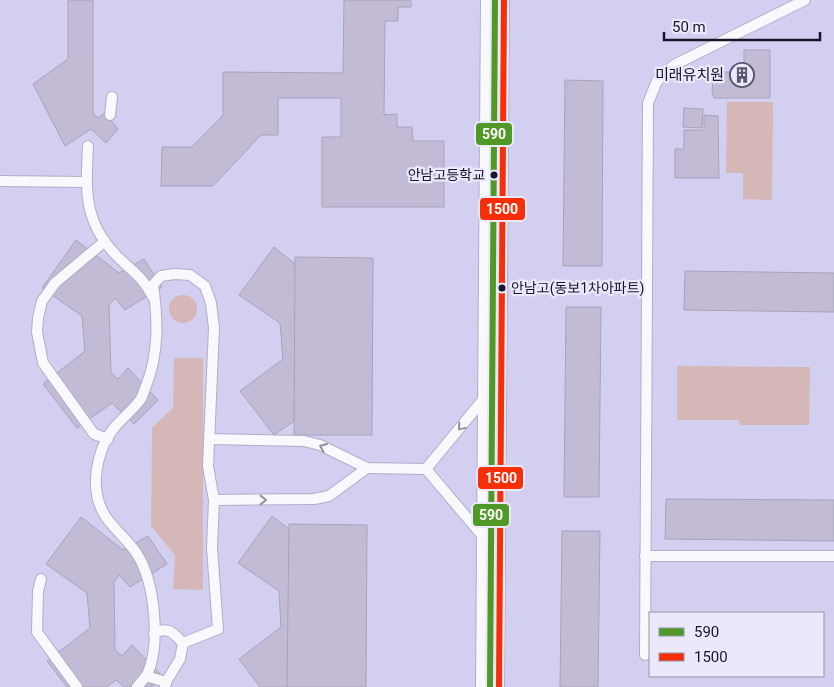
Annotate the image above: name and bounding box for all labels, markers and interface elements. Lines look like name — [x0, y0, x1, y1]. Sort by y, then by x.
scale bar — [664, 10, 820, 42]
text: 50 m — [672, 18, 706, 36]
building icon: 미래유치원 — [729, 62, 755, 88]
place label: 미래유치원 — [655, 66, 724, 84]
line badge: 590 — [475, 122, 513, 146]
text: 590 — [482, 126, 506, 142]
place label: 안남고등학교 — [408, 167, 485, 183]
marker: 안남고등학교 — [489, 170, 499, 180]
line badge: 1500 — [479, 197, 526, 221]
text: 1500 — [486, 201, 518, 217]
place label: 안남고(동보1차아파트) — [511, 280, 644, 297]
marker: 안남고(동보1차아파트) — [497, 283, 507, 293]
one-way arrow — [458, 421, 466, 430]
one-way arrow — [319, 443, 328, 453]
line badge: 1500 — [477, 466, 524, 490]
text: 1500 — [485, 470, 517, 486]
one-way arrow — [259, 494, 267, 505]
line badge: 590 — [472, 503, 510, 527]
text: 590 — [479, 507, 503, 523]
legend — [649, 612, 824, 677]
text: 590 — [694, 623, 719, 641]
text: 1500 — [694, 648, 728, 666]

